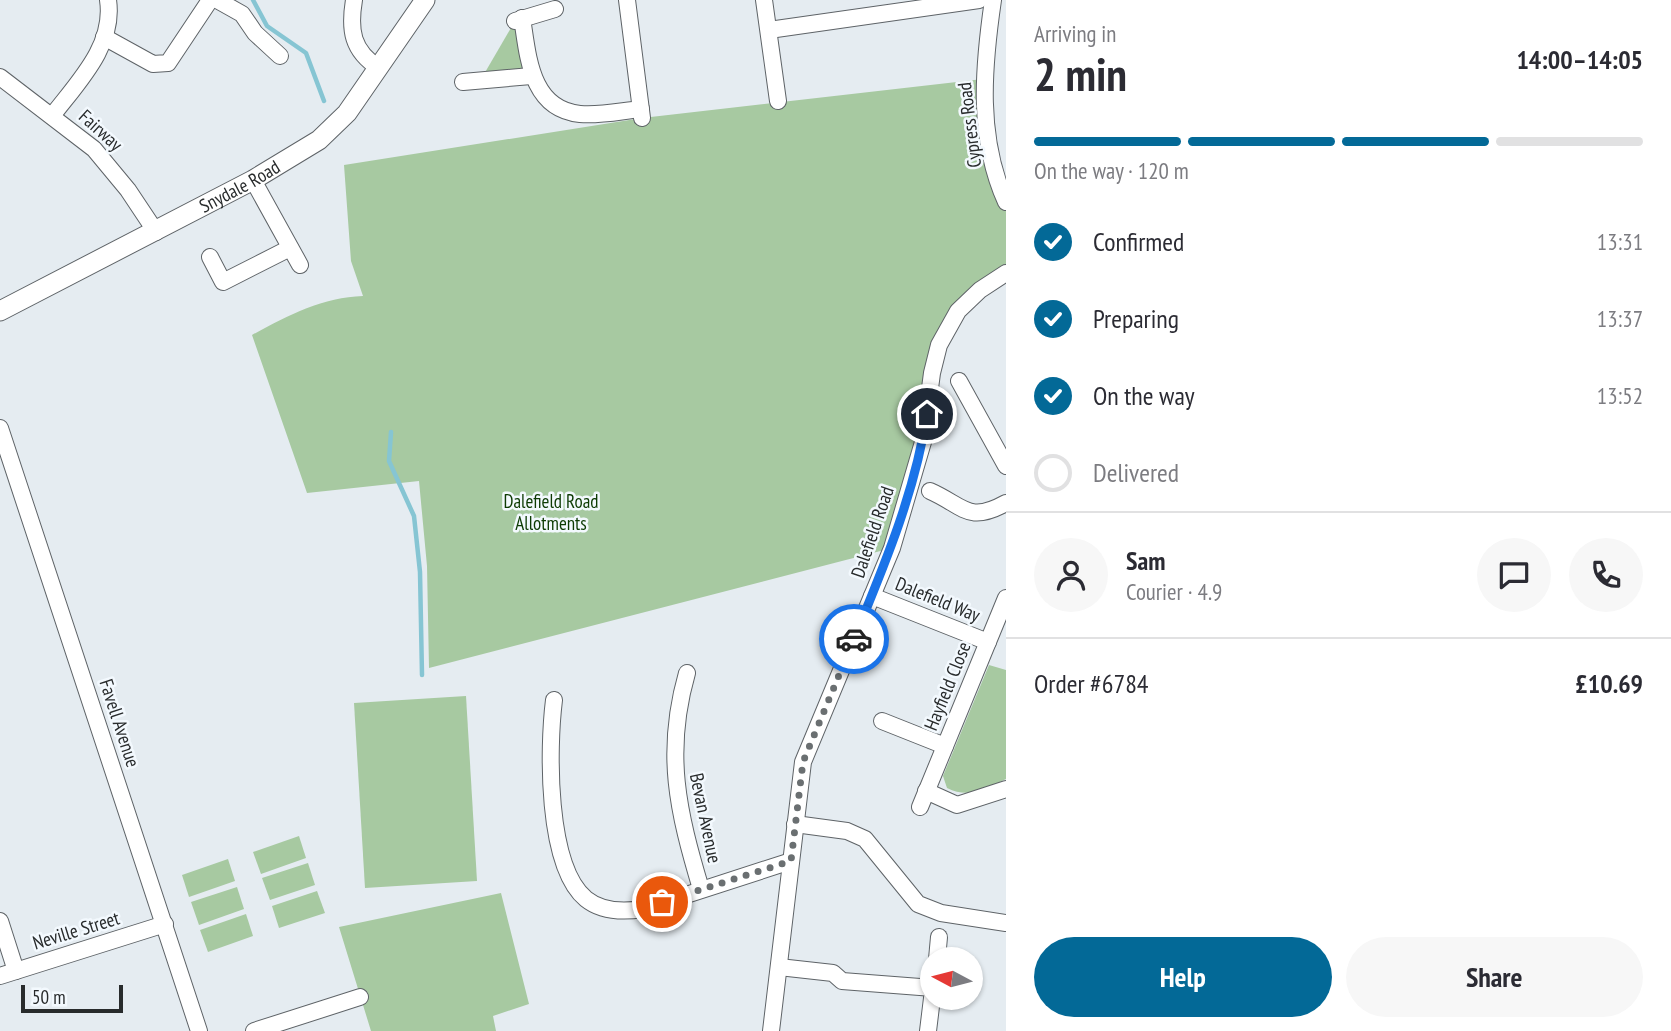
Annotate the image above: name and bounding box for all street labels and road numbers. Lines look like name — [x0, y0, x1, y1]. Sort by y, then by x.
street label: Cypress Road — [952, 81, 986, 169]
street label: Fairway — [74, 104, 129, 156]
street label: Snydale Road — [195, 155, 284, 218]
street label: Dalefield Road — [845, 483, 899, 581]
street label: Dalefield Way — [892, 571, 985, 627]
street label: Hayfield Close — [918, 638, 976, 734]
street label: Favell Avenue — [95, 676, 146, 770]
street label: Bevan Avenue — [685, 771, 727, 865]
street label: Neville Street — [30, 905, 123, 955]

